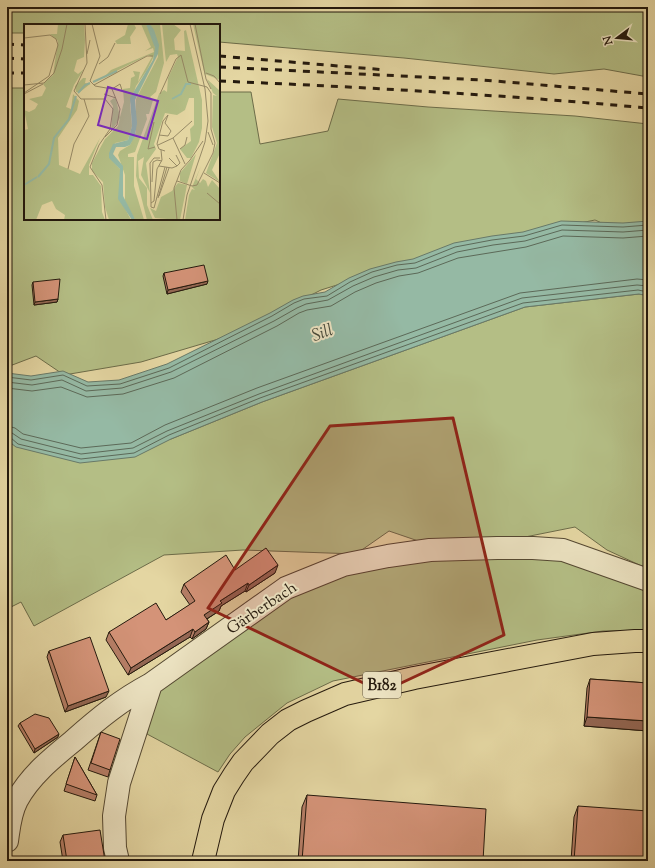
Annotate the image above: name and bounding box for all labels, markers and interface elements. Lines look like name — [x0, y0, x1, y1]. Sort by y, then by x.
north arrow — [597, 18, 637, 58]
inset map — [24, 24, 220, 220]
text: N — [599, 34, 618, 48]
water label: Sill — [309, 319, 337, 349]
street label: Gärberbach — [223, 577, 303, 641]
road number: B182 — [363, 672, 401, 698]

